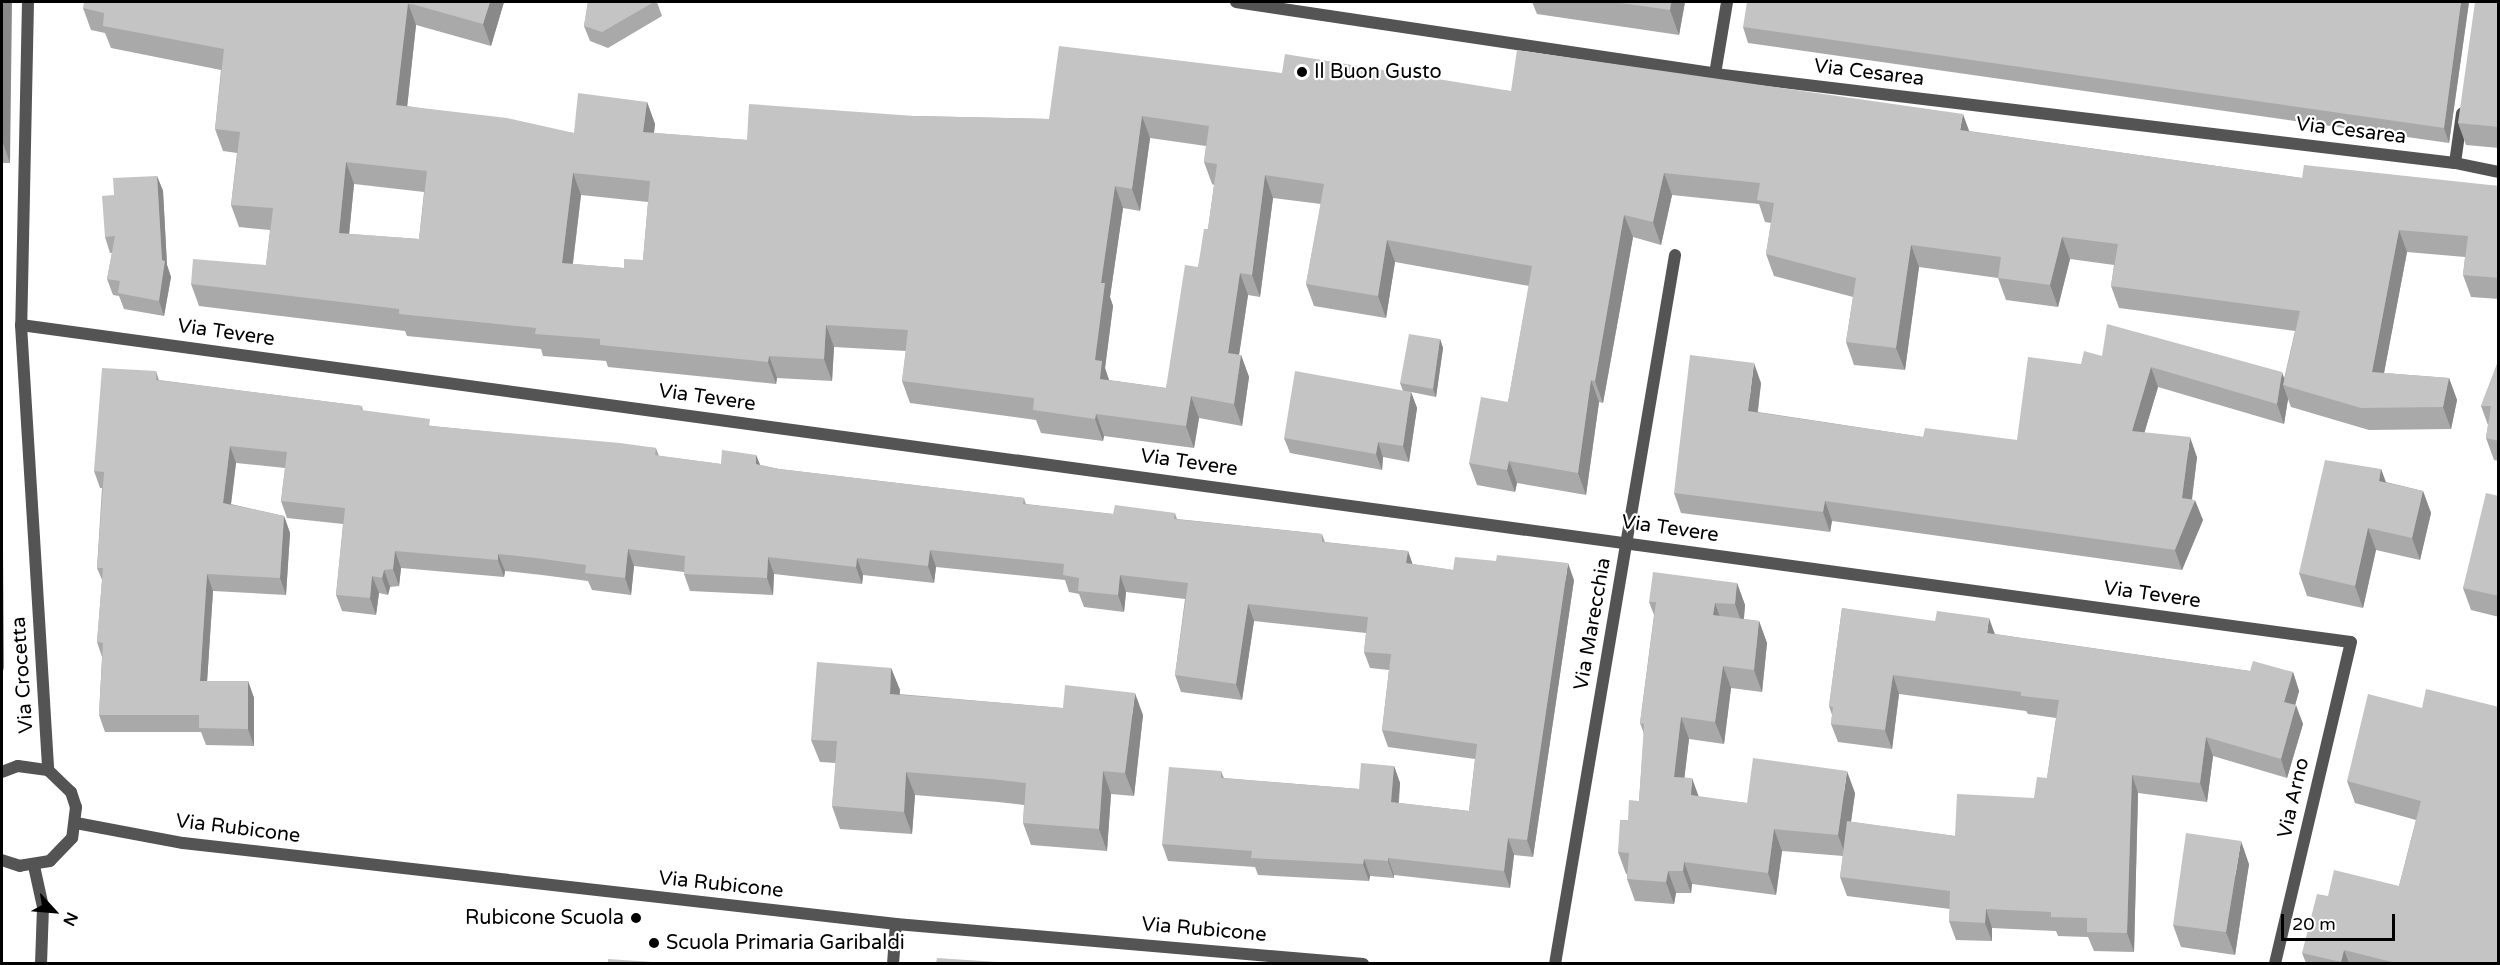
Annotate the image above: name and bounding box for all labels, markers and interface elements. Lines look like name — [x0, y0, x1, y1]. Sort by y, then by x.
street label: Via Cesarea — [1813, 54, 1925, 92]
place label: Il Buon Gusto — [1314, 60, 1442, 84]
marker: Il Buon Gusto — [1295, 65, 1309, 79]
street label: Via Cesarea — [2295, 112, 2407, 150]
street label: Via Tevere — [176, 314, 276, 352]
street label: Via Tevere — [657, 379, 757, 417]
street label: Via Tevere — [1139, 444, 1239, 482]
street label: Via Tevere — [1620, 510, 1720, 548]
street label: Via Marecchia — [1570, 556, 1616, 692]
street label: Via Tevere — [2102, 576, 2202, 614]
street label: Via Crocetta — [7, 616, 39, 734]
street label: Via Arno — [2273, 755, 2315, 841]
street label: Via Rubicone — [174, 809, 302, 849]
street label: Via Rubicone — [657, 867, 785, 903]
north arrow — [24, 881, 84, 941]
scale bar — [2284, 902, 2398, 940]
place label: Rubicone Scuola — [465, 906, 624, 930]
text: N — [58, 909, 82, 929]
marker: Rubicone Scuola — [629, 911, 643, 925]
street label: Via Rubicone — [1141, 913, 1267, 947]
text: 20 m — [2292, 913, 2336, 935]
place label: Scuola Primaria Garibaldi — [666, 931, 905, 955]
marker: Scuola Primaria Garibaldi — [647, 936, 661, 950]

